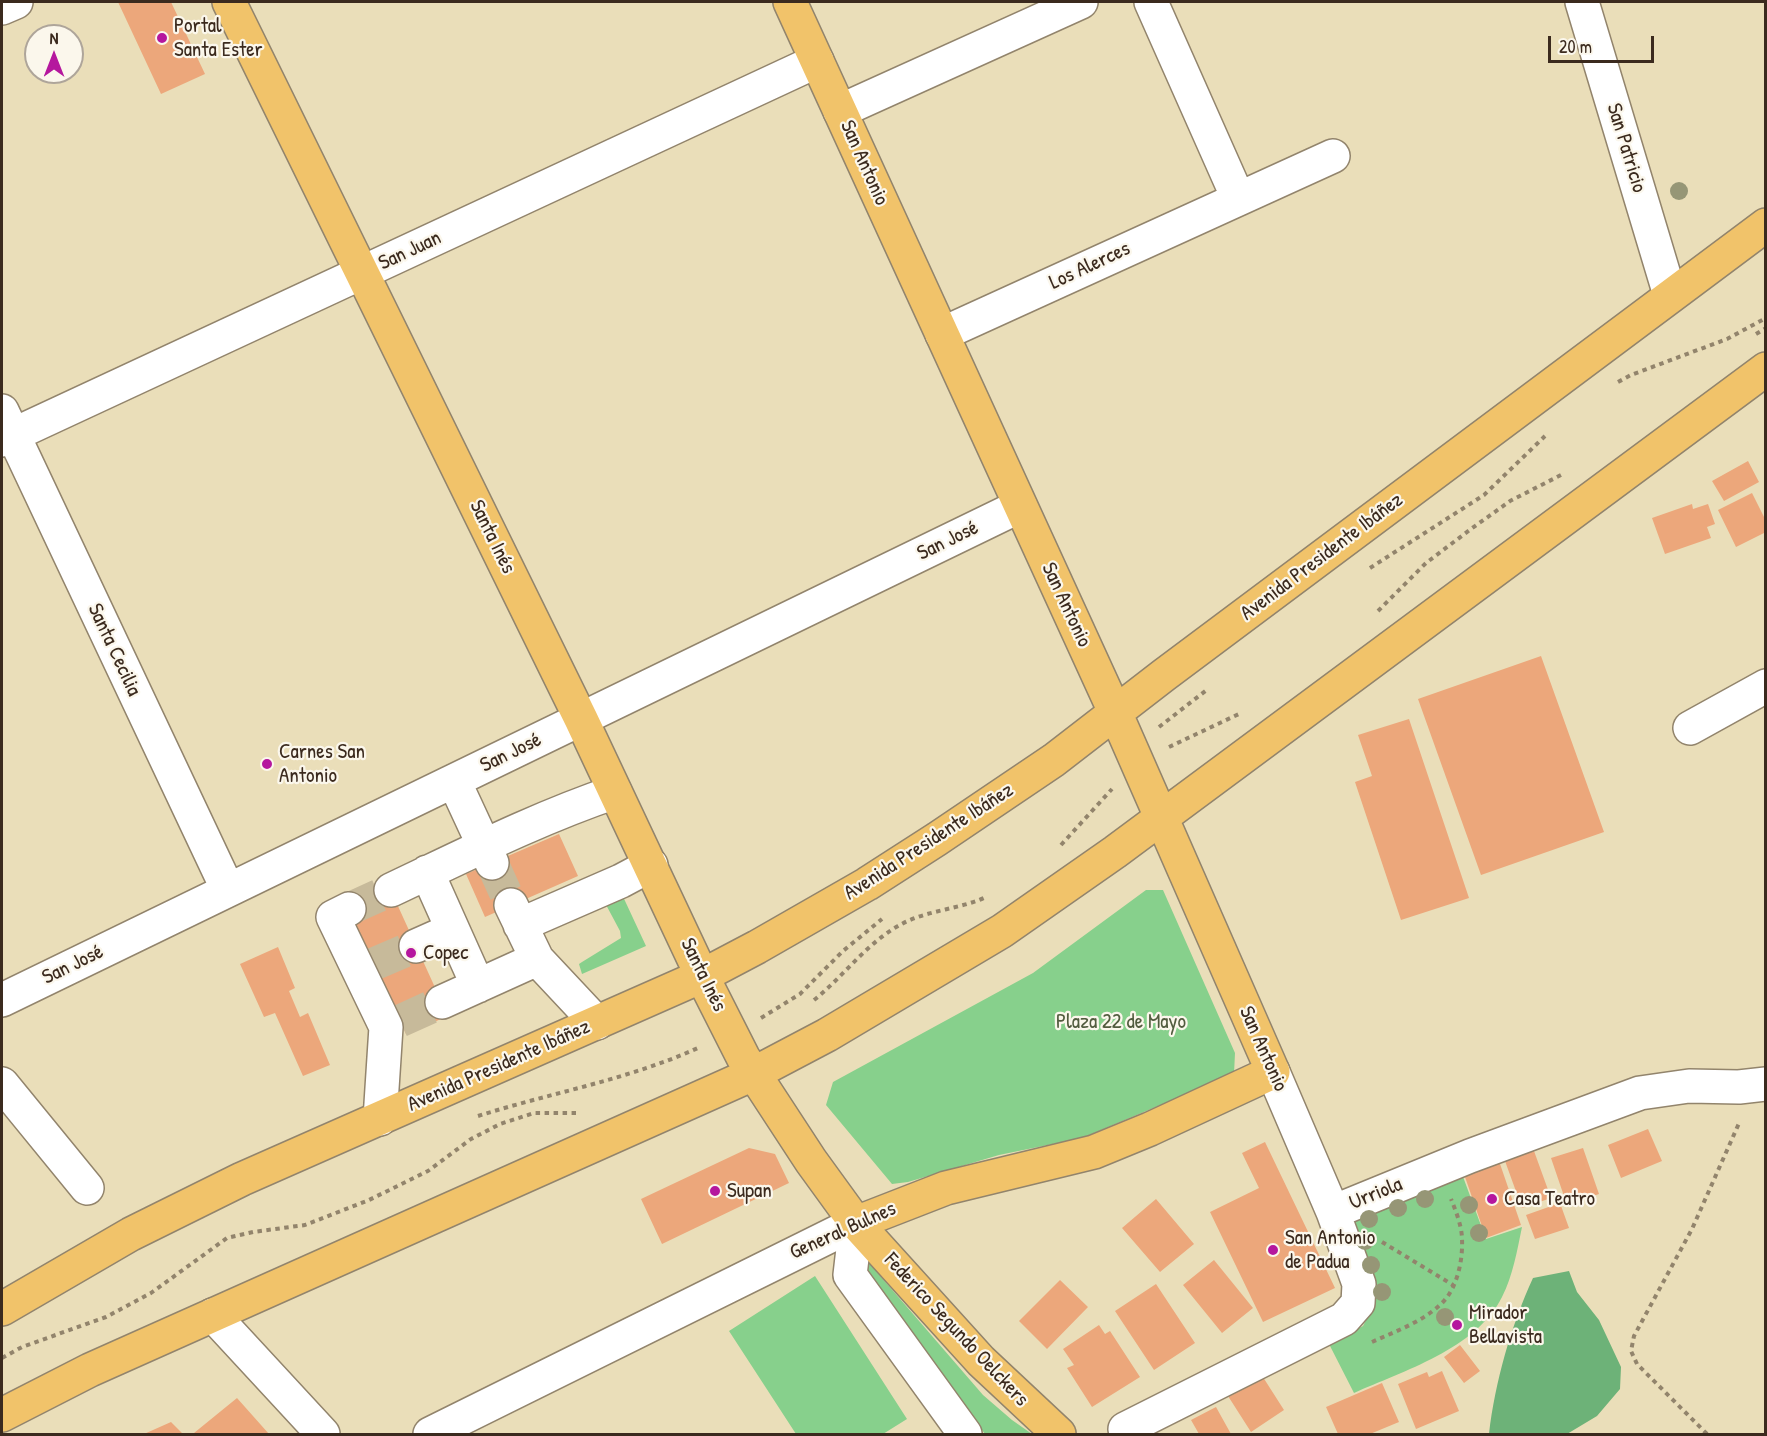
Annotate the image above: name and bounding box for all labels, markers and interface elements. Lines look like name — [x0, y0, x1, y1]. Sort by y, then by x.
place label: Portal Santa Ester — [174, 13, 263, 63]
north arrow — [24, 24, 84, 84]
scale bar — [1551, 24, 1658, 62]
text: N — [50, 27, 58, 49]
marker: Portal Santa Ester — [155, 31, 169, 45]
text: 20 m — [1559, 34, 1592, 59]
street label: San Patricio — [1601, 100, 1651, 196]
street label: San Antonio — [834, 117, 894, 209]
street label: San Juan — [375, 226, 445, 276]
street label: Los Alerces — [1046, 236, 1134, 296]
street label: Avenida Presidente Ibáñez — [1236, 488, 1408, 626]
street label: Santa Inés — [463, 496, 521, 578]
street label: San José — [913, 515, 983, 567]
street label: San Antonio — [1036, 559, 1096, 651]
street label: Santa Cecilia — [82, 600, 146, 700]
street label: San José — [476, 727, 546, 779]
place label: Carnes San Antonio — [279, 739, 365, 789]
marker: Carnes San Antonio — [260, 757, 274, 771]
street label: Avenida Presidente Ibáñez — [840, 778, 1018, 906]
street label: Santa Inés — [674, 934, 732, 1016]
street label: San José — [38, 939, 108, 991]
place label: Copec — [423, 940, 468, 966]
marker: Copec — [404, 946, 418, 960]
street label: San Antonio — [1233, 1003, 1293, 1095]
park label: Plaza 22 de Mayo — [1056, 1009, 1186, 1035]
street label: Avenida Presidente Ibáñez — [404, 1014, 594, 1118]
street label: Urriola — [1346, 1172, 1406, 1216]
place label: Supan — [727, 1178, 772, 1204]
marker: Supan — [708, 1184, 722, 1198]
place label: Casa Teatro — [1504, 1186, 1595, 1212]
marker: Casa Teatro — [1485, 1192, 1499, 1206]
street label: General Bulnes — [786, 1196, 900, 1266]
place label: San Antonio de Padua — [1285, 1225, 1375, 1275]
marker: San Antonio de Padua — [1266, 1243, 1280, 1257]
street label: Federico Segundo Oelckers — [878, 1248, 1034, 1412]
place label: Mirador Bellavista — [1469, 1300, 1542, 1350]
marker: Mirador Bellavista — [1450, 1318, 1464, 1332]

